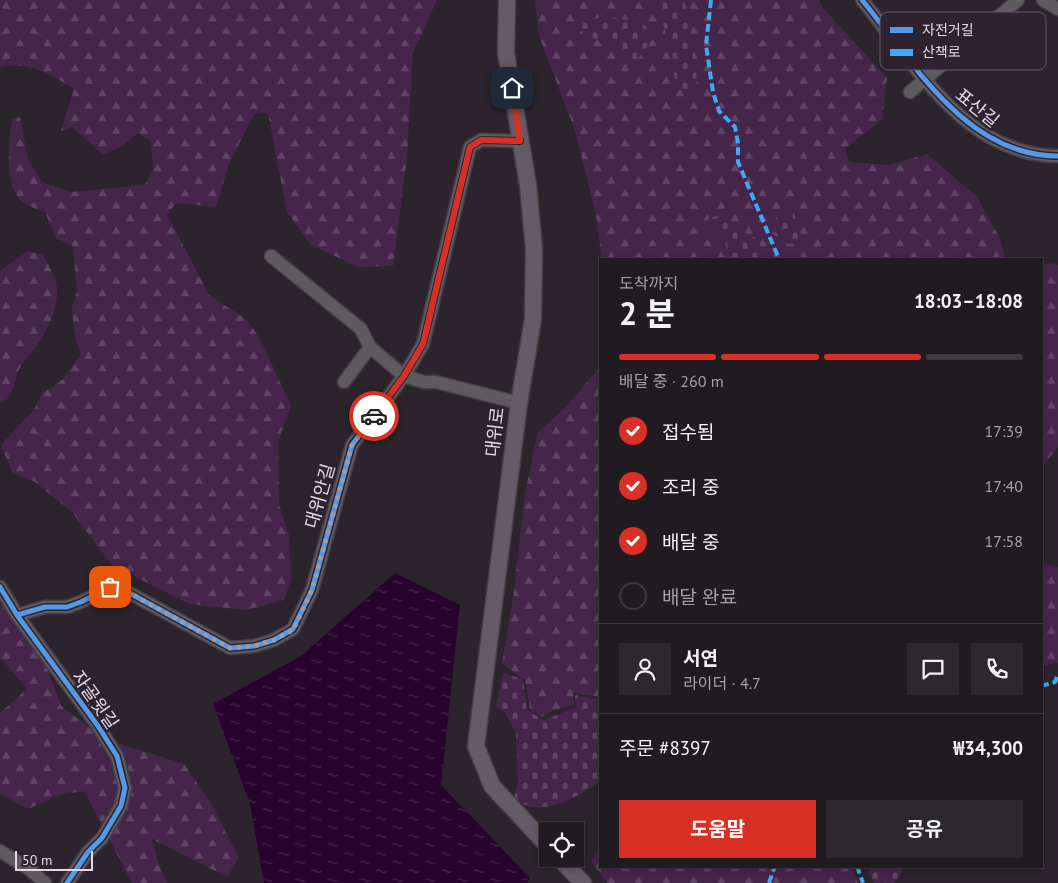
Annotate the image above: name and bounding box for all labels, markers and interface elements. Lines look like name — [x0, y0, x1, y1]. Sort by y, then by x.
legend — [880, 12, 1046, 70]
text: 자전거길 — [922, 21, 974, 39]
text: 산책로 — [922, 43, 961, 61]
pin — [491, 67, 533, 109]
icon: home — [498, 74, 526, 102]
street label: 표산길 — [951, 83, 1004, 132]
text: 도착까지 — [619, 273, 678, 293]
text: 18:03–18:08 — [914, 289, 1023, 313]
text: 2 분 — [619, 292, 675, 334]
text: 배달 중 · 260 m — [619, 371, 724, 391]
courier — [349, 391, 399, 441]
icon: car — [360, 402, 388, 430]
street label: 대위로 — [480, 406, 509, 458]
icon: check — [619, 417, 647, 445]
text: 접수됨 — [662, 420, 714, 444]
text: 17:39 — [985, 421, 1023, 441]
street label: 대위안길 — [299, 461, 340, 531]
icon: check — [619, 472, 647, 500]
text: 조리 중 — [662, 475, 720, 499]
text: 17:40 — [985, 476, 1023, 496]
icon: check — [619, 527, 647, 555]
text: 배달 중 — [662, 530, 720, 554]
text: 17:58 — [985, 531, 1023, 551]
pin — [89, 566, 131, 608]
icon: bag — [96, 573, 124, 601]
text: 배달 완료 — [662, 585, 737, 609]
button: person — [619, 643, 671, 695]
button: chat — [907, 643, 959, 695]
button: phone — [971, 643, 1023, 695]
text: 서연 — [683, 646, 718, 670]
street label: 자골윗길 — [67, 666, 124, 733]
text: 라이더 · 4.7 — [683, 673, 761, 693]
text: 주문 #8397 — [619, 736, 711, 760]
text: ₩34,300 — [953, 736, 1023, 760]
button: 도움말 — [619, 800, 816, 858]
button: 공유 — [826, 800, 1023, 858]
map controls — [539, 822, 584, 867]
button: locate — [539, 822, 584, 867]
scale bar — [15, 848, 92, 871]
text: 50 m — [22, 851, 52, 869]

